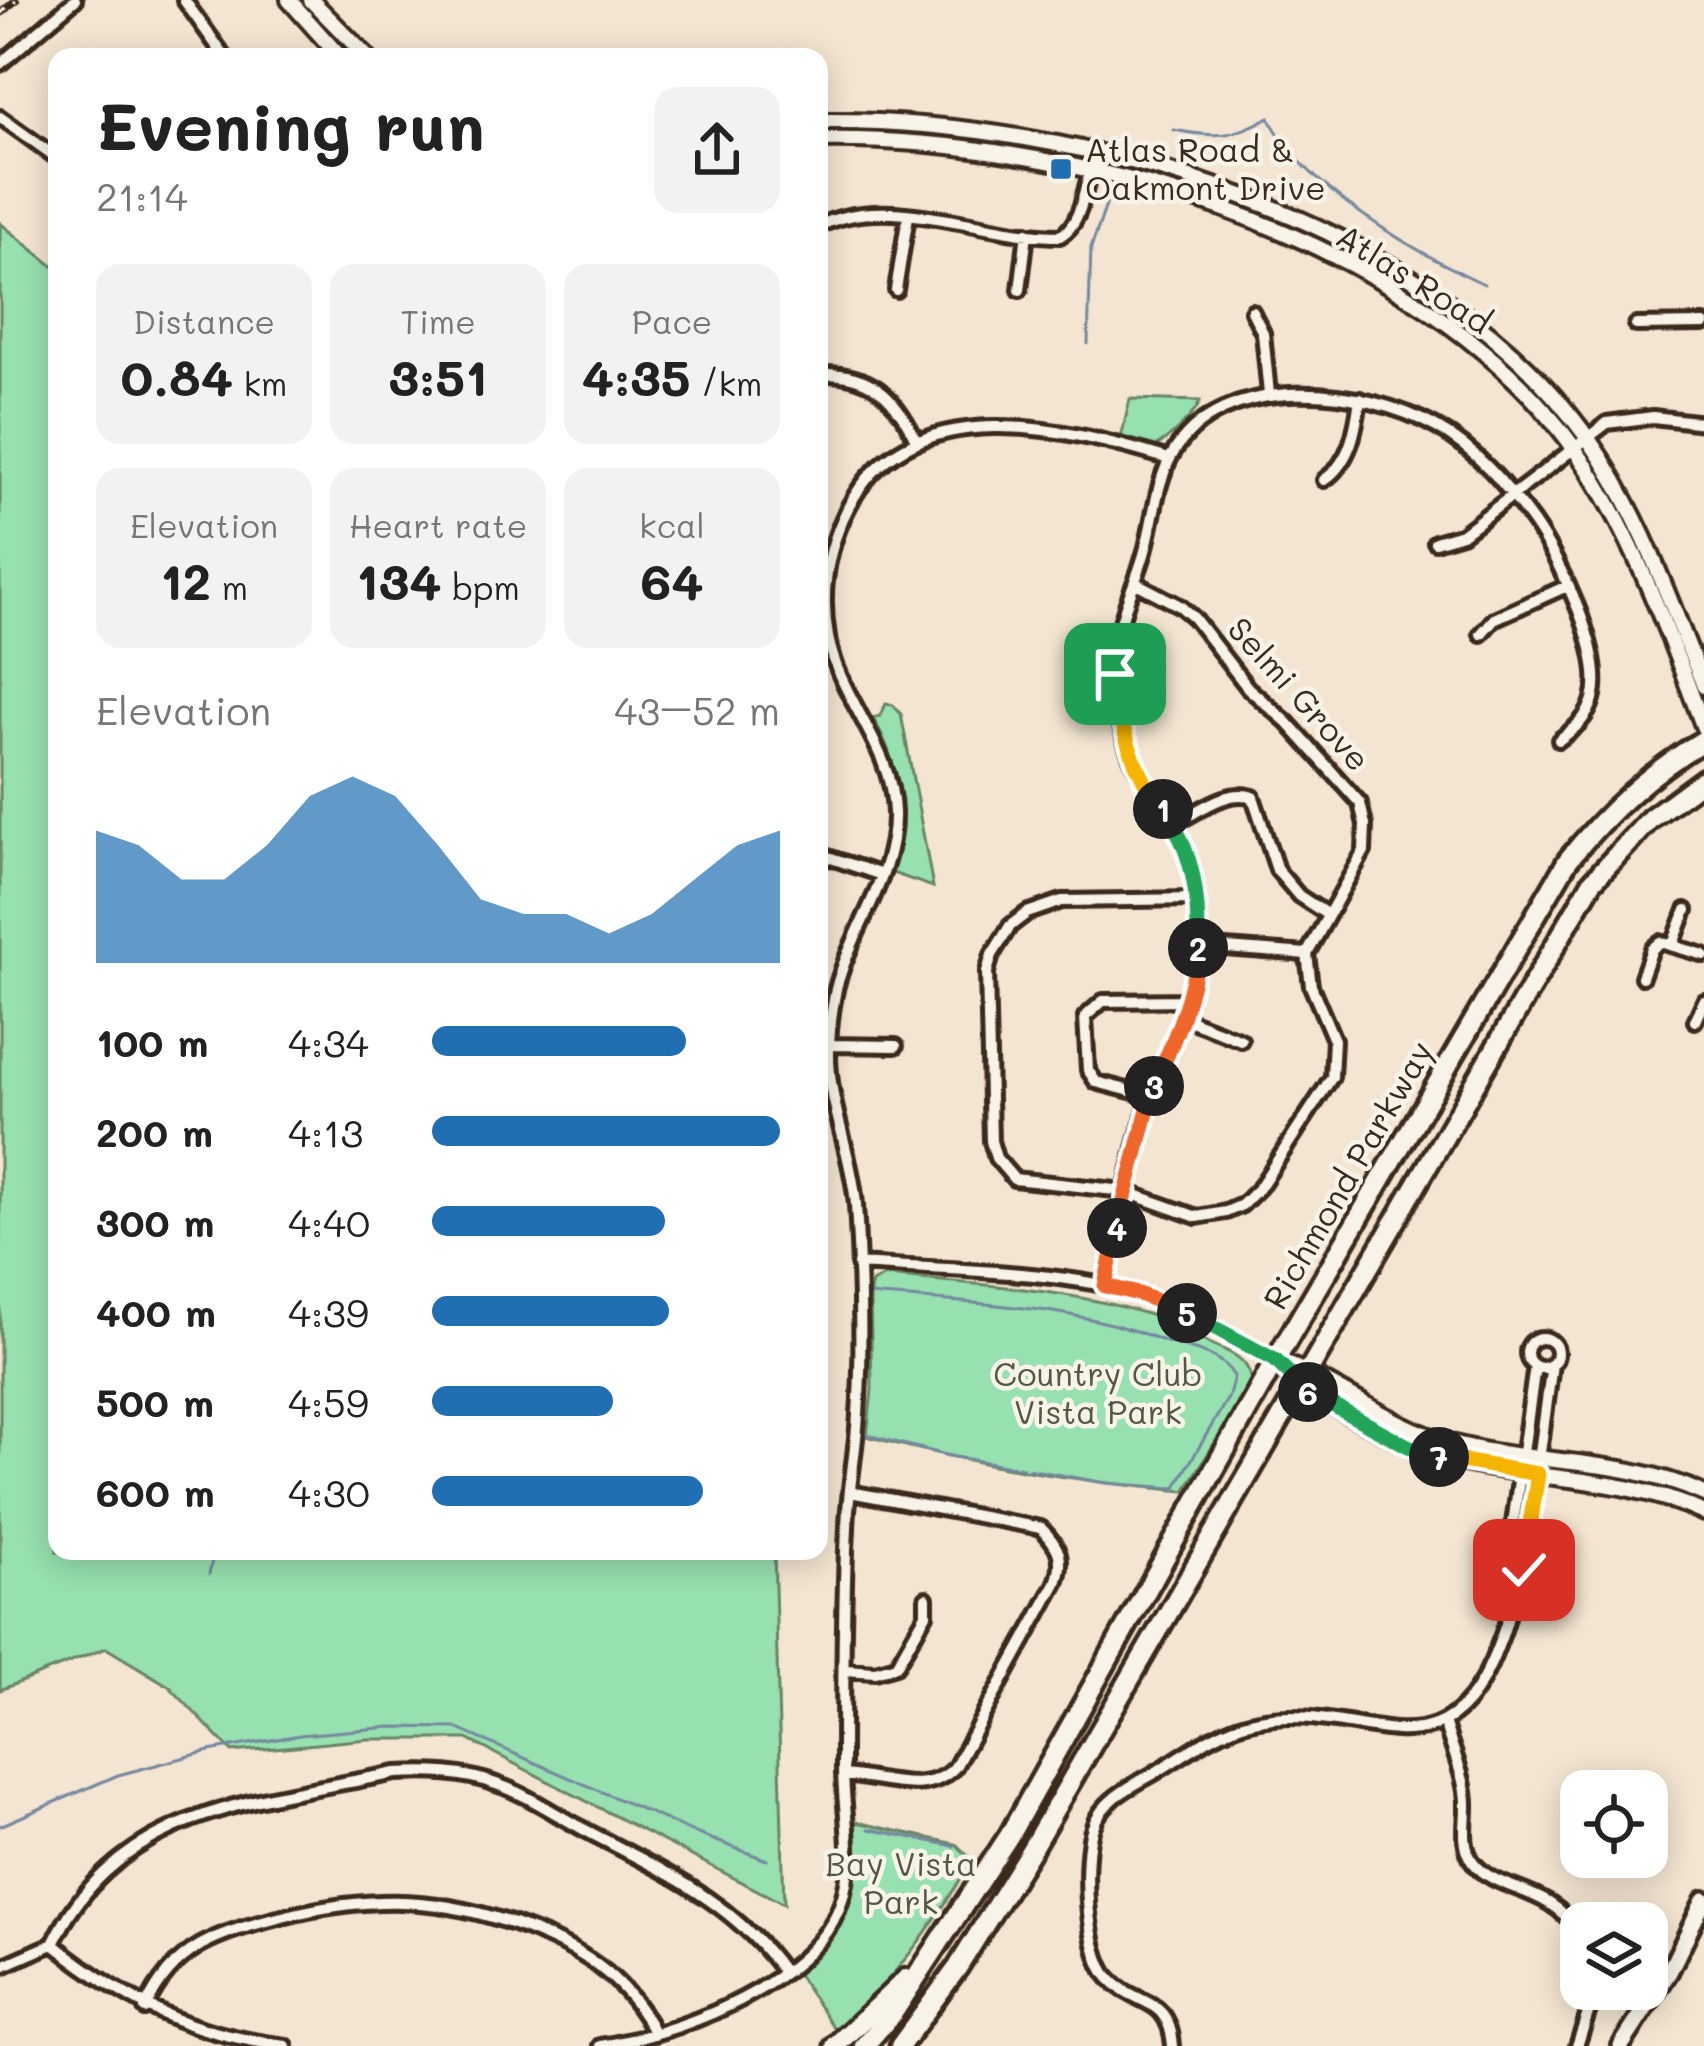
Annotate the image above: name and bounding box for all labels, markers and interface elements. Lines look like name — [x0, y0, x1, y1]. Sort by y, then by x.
text: Evening run — [96, 82, 485, 168]
button: share — [654, 87, 780, 213]
place label: Atlas Road & Oakmont Drive — [1085, 127, 1326, 208]
marker: Atlas Road & Oakmont Drive — [1048, 156, 1074, 182]
text: 21:14 — [96, 170, 188, 221]
street label: Atlas Road — [1329, 213, 1500, 342]
text: Distance — [133, 299, 275, 342]
text: Time — [400, 299, 476, 342]
text: Pace — [632, 299, 712, 342]
text: 0.84 — [121, 342, 233, 409]
text: 3:51 — [388, 342, 488, 409]
text: 4:35 — [582, 342, 691, 409]
text: km — [233, 361, 287, 404]
text: /km — [691, 361, 762, 404]
text: Elevation — [130, 503, 278, 546]
text: Heart rate — [349, 503, 527, 546]
text: kcal — [639, 503, 705, 546]
text: 12 — [160, 546, 211, 613]
text: 134 — [356, 546, 442, 613]
text: 64 — [640, 546, 704, 613]
text: m — [211, 565, 248, 608]
text: bpm — [442, 565, 520, 608]
street label: Selmi Grove — [1220, 607, 1381, 779]
pin — [1064, 623, 1166, 725]
icon: arrive — [1082, 641, 1148, 707]
text: Elevation — [96, 684, 271, 735]
text: 43–52 m — [614, 684, 780, 735]
pin: 1 — [1133, 779, 1193, 839]
text: 1 — [1156, 787, 1170, 830]
pin: 2 — [1168, 918, 1228, 978]
text: 2 — [1189, 926, 1207, 969]
text: 100 m — [96, 1016, 208, 1067]
text: 4:34 — [288, 1016, 369, 1067]
street label: Richmond Parkway — [1252, 1032, 1442, 1317]
pin: 3 — [1124, 1056, 1184, 1116]
text: 3 — [1144, 1064, 1164, 1107]
text: 200 m — [96, 1106, 213, 1157]
text: 4:13 — [288, 1106, 363, 1157]
text: 300 m — [96, 1196, 215, 1247]
text: 4:40 — [288, 1196, 370, 1247]
pin: 4 — [1087, 1198, 1147, 1258]
text: 4 — [1107, 1206, 1127, 1249]
pin: 5 — [1157, 1283, 1217, 1343]
text: 400 m — [96, 1286, 216, 1337]
text: 4:39 — [288, 1286, 369, 1337]
text: 5 — [1177, 1291, 1197, 1334]
park label: Country Club Vista Park — [993, 1351, 1203, 1432]
pin: 6 — [1278, 1362, 1338, 1422]
text: 6 — [1298, 1370, 1318, 1413]
text: 500 m — [96, 1376, 214, 1427]
text: 4:59 — [288, 1376, 369, 1427]
pin: 7 — [1409, 1427, 1469, 1487]
text: 7 — [1430, 1435, 1448, 1478]
text: 600 m — [96, 1466, 215, 1517]
text: 4:30 — [288, 1466, 370, 1517]
pin — [1473, 1519, 1575, 1621]
icon: check — [1491, 1537, 1557, 1603]
map controls — [1560, 1770, 1668, 2010]
button: locate — [1560, 1770, 1668, 1878]
park label: Bay Vista Park — [825, 1841, 977, 1922]
button: layers — [1560, 1902, 1668, 2010]

